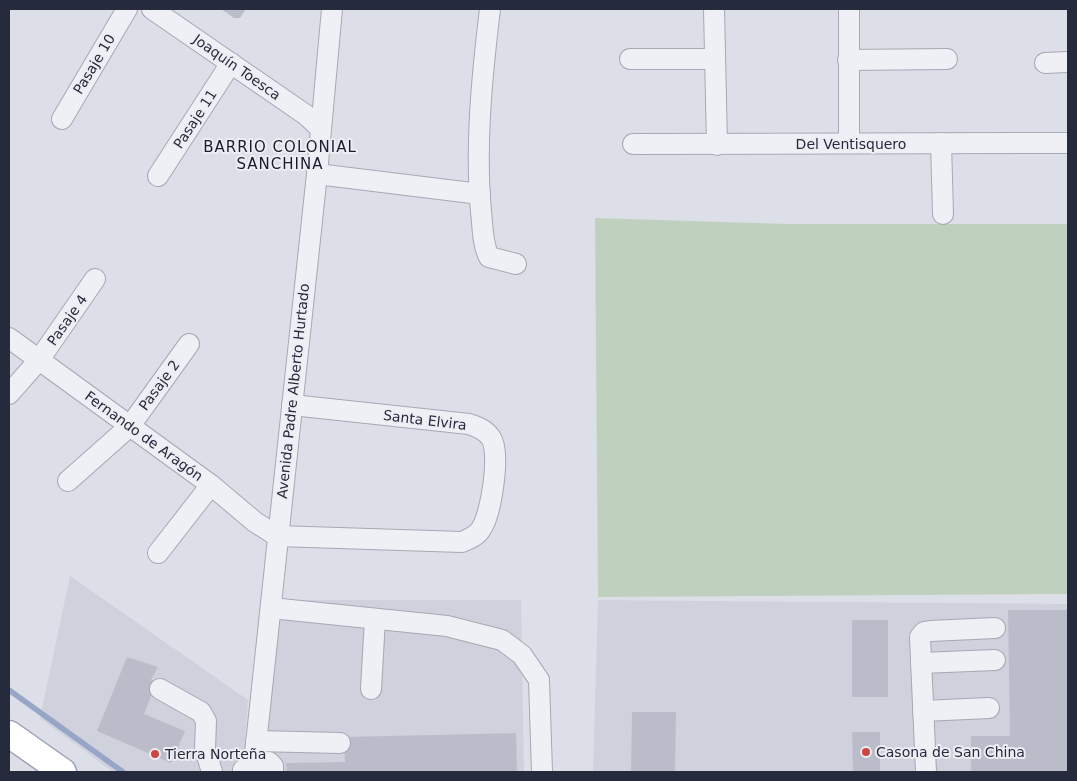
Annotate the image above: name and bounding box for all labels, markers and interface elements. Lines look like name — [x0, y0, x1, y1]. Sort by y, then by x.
street label: Joaquín Toesca — [189, 30, 284, 103]
street label: Pasaje 10 — [70, 31, 118, 97]
street label: Pasaje 11 — [170, 87, 220, 151]
street label: Del Ventisquero — [796, 136, 906, 152]
district label: BARRIO COLONIAL SANCHINA — [203, 138, 357, 173]
street label: Avenida Padre Alberto Hurtado — [274, 283, 312, 499]
street label: Pasaje 4 — [44, 292, 90, 348]
street label: Pasaje 2 — [135, 357, 183, 413]
street label: Fernando de Aragón — [82, 388, 206, 484]
street label: Santa Elvira — [382, 407, 468, 433]
place label: Casona de San China — [876, 744, 1025, 760]
place label: Tierra Norteña — [164, 746, 266, 762]
marker: Casona de San China — [860, 746, 872, 758]
marker: Tierra Norteña — [149, 748, 161, 760]

